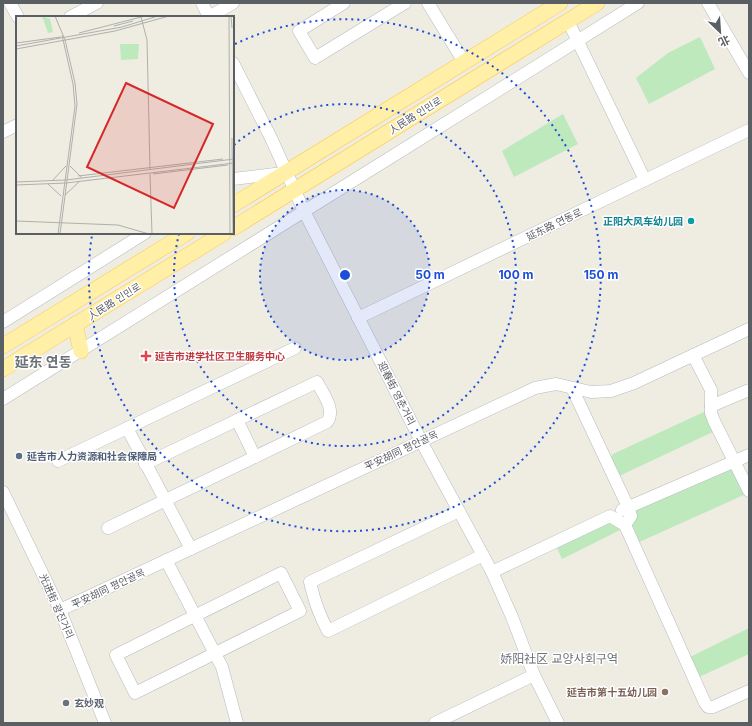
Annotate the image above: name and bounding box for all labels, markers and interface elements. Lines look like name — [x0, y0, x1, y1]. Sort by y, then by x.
north arrow — [700, 12, 740, 52]
inset map — [16, 16, 234, 234]
text: 北 — [716, 32, 732, 50]
street label: 人民路 인민로 — [386, 94, 444, 136]
street label: 延东路 연동로 — [524, 205, 584, 243]
place label: 正阳大风车幼儿园 — [603, 215, 683, 227]
marker: 正阳大风车幼儿园 — [686, 216, 696, 226]
text: 50 m — [415, 267, 445, 282]
text: 100 m — [498, 267, 534, 282]
text: 150 m — [584, 267, 618, 282]
centre of rings — [338, 268, 352, 282]
street label: 人民路 인민로 — [85, 280, 143, 322]
marker: 延吉市进学社区卫生服务中心 — [140, 350, 152, 362]
place label: 延吉市进学社区卫生服务中心 — [155, 350, 285, 362]
district label: 延东 연동 — [14, 353, 72, 370]
street label: 迎春街 영춘거리 — [376, 359, 418, 427]
street label: 平安胡同 평안골목 — [362, 428, 440, 472]
place label: 延吉市人力资源和社会保障局 — [27, 450, 157, 462]
marker: 延吉市人力资源和社会保障局 — [14, 451, 24, 461]
street label: 平安胡同 평안골목 — [69, 566, 147, 610]
street label: 光进街 광진거리 — [37, 572, 77, 640]
district label: 娇阳社区 교양사회구역 — [500, 651, 618, 666]
place label: 延吉市第十五幼儿园 — [567, 686, 657, 698]
marker: 延吉市第十五幼儿园 — [660, 687, 670, 697]
place label: 玄妙观 — [74, 697, 104, 709]
marker: 玄妙观 — [61, 698, 71, 708]

